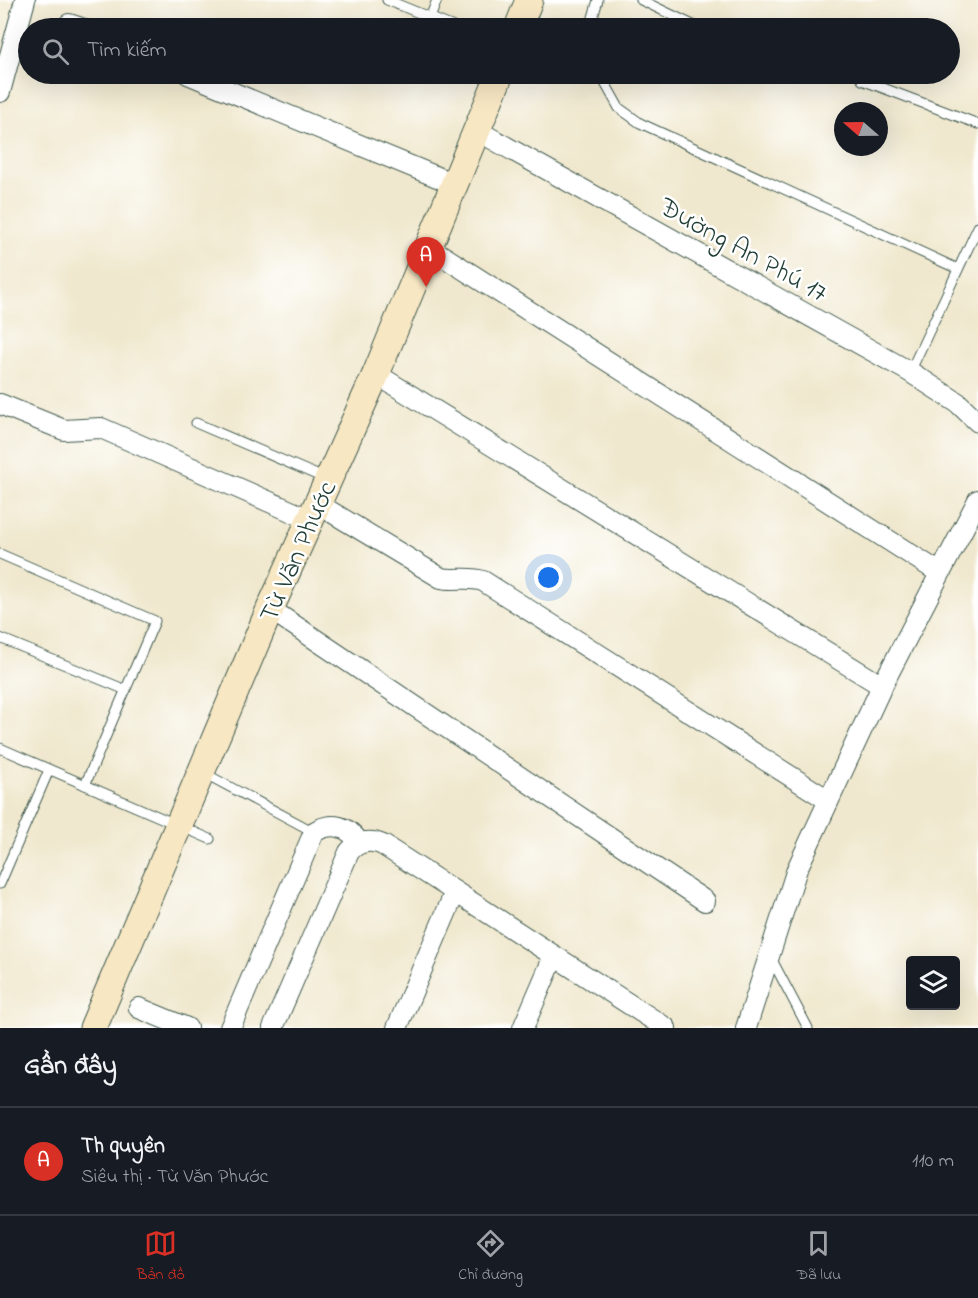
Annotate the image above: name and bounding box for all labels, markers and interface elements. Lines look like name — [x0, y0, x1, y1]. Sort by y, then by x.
search box — [18, 18, 960, 84]
icon: search — [39, 35, 72, 68]
text: Tìm kiếm — [87, 35, 167, 67]
north arrow — [834, 102, 888, 156]
street label: Đường An Phú 17 — [651, 188, 834, 314]
pin: A — [406, 238, 446, 287]
street label: Từ Văn Phước — [251, 475, 348, 629]
your location — [534, 563, 563, 592]
map controls — [906, 956, 960, 1010]
button: layers — [906, 956, 960, 1010]
text: Gần đây — [24, 1048, 117, 1086]
text: Th quyên — [81, 1131, 165, 1163]
text: A — [37, 1147, 50, 1176]
text: 110 m — [912, 1147, 954, 1176]
text: Siêu thị · Từ Văn Phước — [81, 1163, 268, 1192]
tab: Bản đồ — [137, 1227, 185, 1287]
tab: Chỉ đường — [458, 1227, 523, 1287]
tab: Đã lưu — [796, 1227, 841, 1287]

